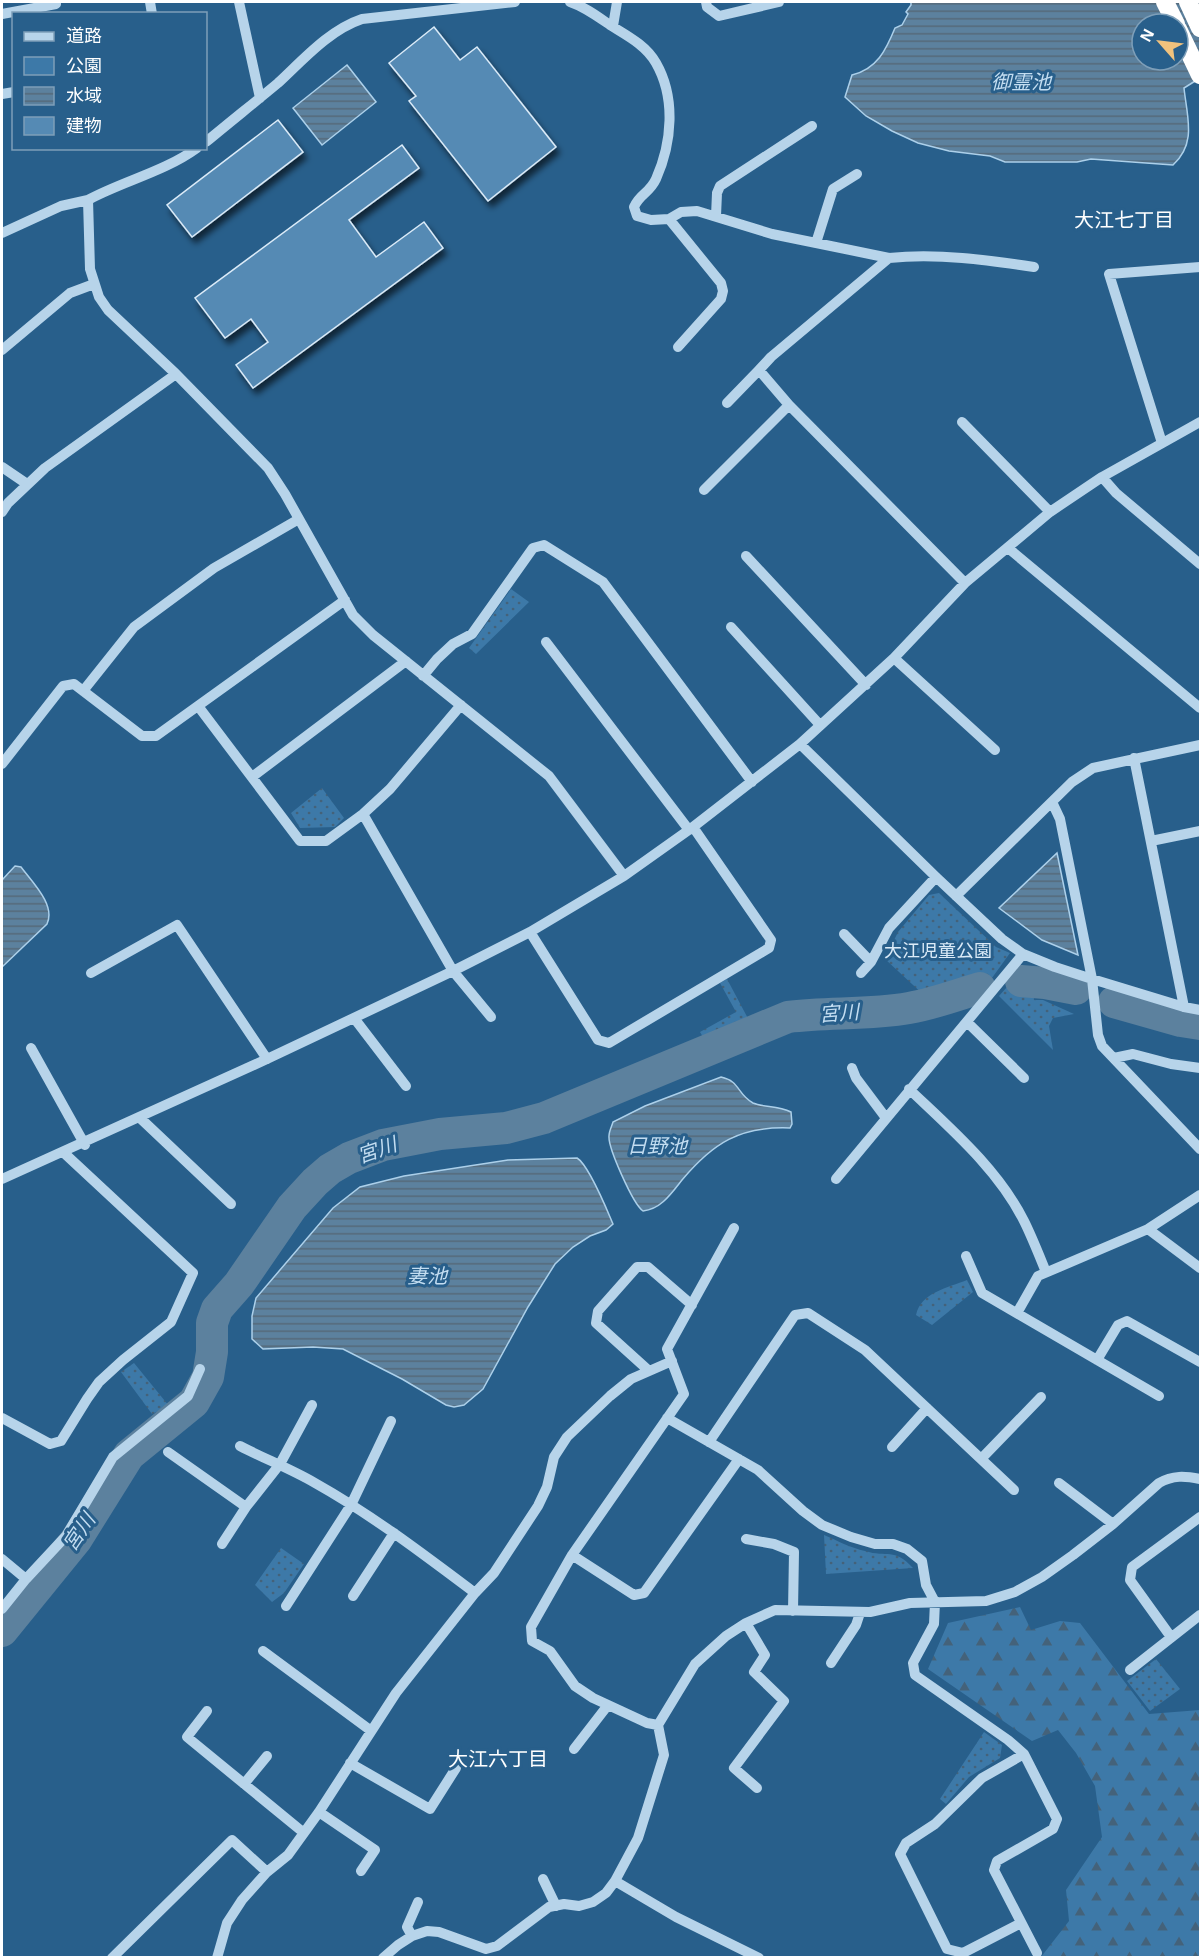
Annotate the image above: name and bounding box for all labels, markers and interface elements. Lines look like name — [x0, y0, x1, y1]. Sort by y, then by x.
legend — [12, 12, 207, 150]
north arrow — [1130, 12, 1190, 72]
text: 道路 — [66, 26, 102, 46]
text: N — [1137, 26, 1157, 44]
text: 公園 — [66, 56, 102, 76]
water label: 御霊池 — [991, 71, 1053, 93]
text: 水域 — [66, 86, 102, 106]
text: 建物 — [66, 116, 102, 136]
district label: 大江七丁目 — [1074, 209, 1174, 231]
park label: 大江児童公園 — [884, 941, 992, 961]
water label: 宮川 — [818, 1000, 862, 1025]
water label: 宮川 — [355, 1132, 401, 1167]
water label: 日野池 — [627, 1135, 689, 1157]
water label: 妻池 — [407, 1265, 449, 1287]
water label: 宮川 — [59, 1508, 100, 1555]
district label: 大江六丁目 — [448, 1748, 548, 1770]

